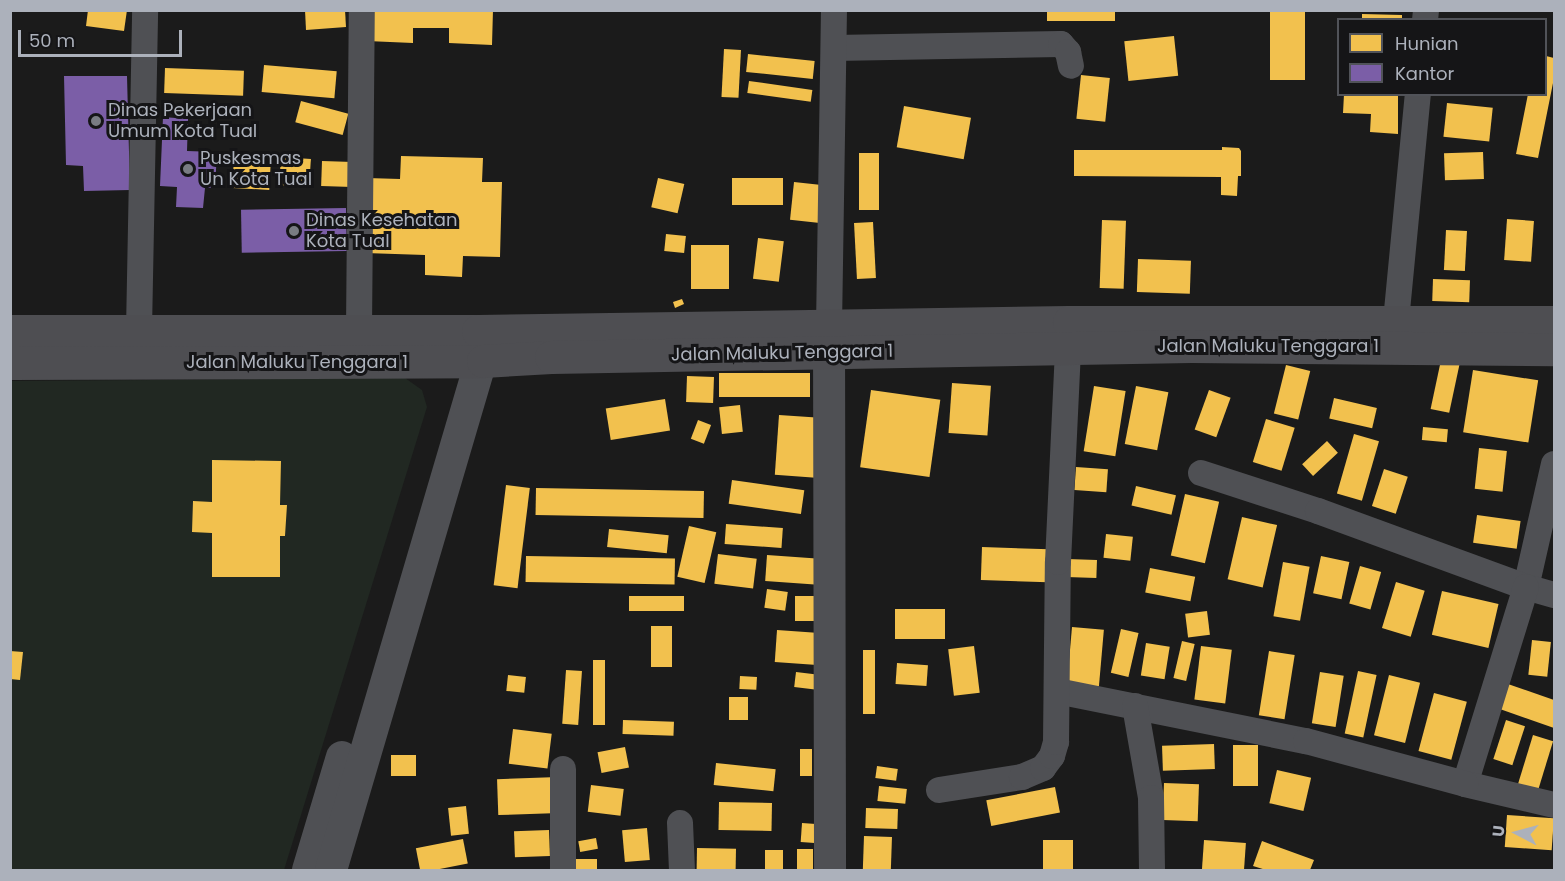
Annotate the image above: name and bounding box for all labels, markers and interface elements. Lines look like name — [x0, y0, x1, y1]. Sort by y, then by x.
scale bar — [21, 18, 184, 56]
legend — [1337, 18, 1547, 96]
text: 50 m — [29, 28, 75, 53]
text: Hunian — [1395, 31, 1459, 56]
text: Kantor — [1395, 61, 1454, 86]
place label: Dinas Pekerjaan Umum Kota Tual — [108, 100, 257, 142]
marker: Dinas Pekerjaan Umum Kota Tual — [89, 114, 103, 128]
place label: Puskesmas Un Kota Tual — [200, 148, 312, 190]
marker: Puskesmas Un Kota Tual — [181, 162, 195, 176]
place label: Dinas Kesehatan Kota Tual — [306, 210, 457, 252]
marker: Dinas Kesehatan Kota Tual — [287, 224, 301, 238]
street label: Jalan Maluku Tenggara 1 — [1157, 335, 1379, 357]
street label: Jalan Maluku Tenggara 1 — [671, 340, 893, 366]
street label: Jalan Maluku Tenggara 1 — [186, 351, 408, 373]
north arrow — [1487, 803, 1547, 863]
text: U — [1487, 824, 1511, 838]

